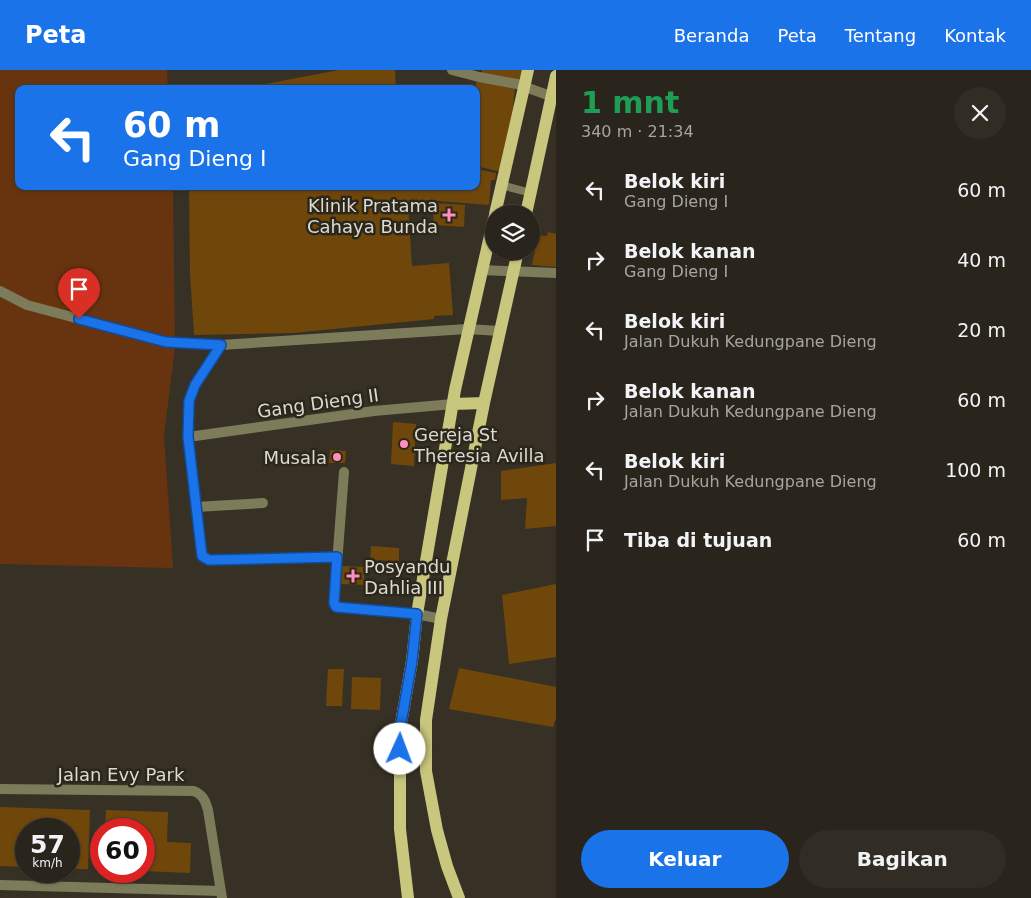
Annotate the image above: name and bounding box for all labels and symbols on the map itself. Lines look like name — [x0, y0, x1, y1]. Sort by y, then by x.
place label: Klinik Pratama Cahaya Bunda — [307, 195, 438, 237]
marker: Klinik Pratama Cahaya Bunda — [442, 208, 456, 222]
pin — [58, 268, 100, 319]
street label: Gang Dieng II — [256, 384, 380, 422]
place label: Gereja St Theresia Avilla — [413, 424, 545, 466]
marker: Gereja St Theresia Avilla — [398, 438, 410, 450]
place label: Musala — [264, 447, 327, 468]
marker: Musala — [331, 451, 343, 463]
place label: Posyandu Dahlia III — [364, 556, 451, 598]
marker: Posyandu Dahlia III — [346, 569, 360, 583]
position arrow — [373, 722, 425, 774]
street label: Jalan Evy Park — [57, 764, 185, 785]
speed limit sign: 60 — [90, 818, 155, 883]

